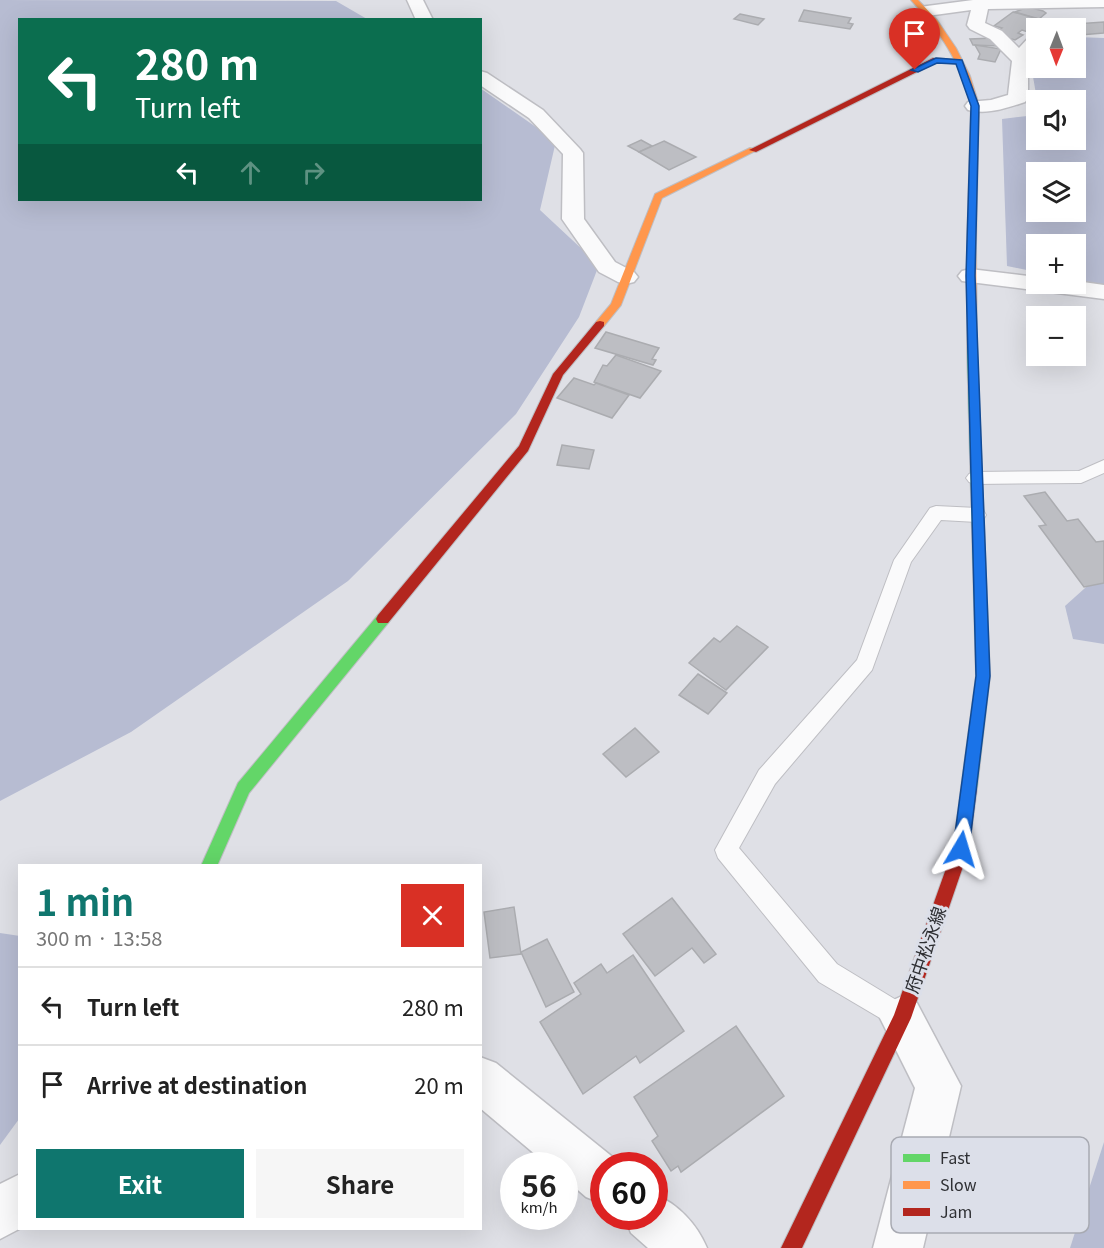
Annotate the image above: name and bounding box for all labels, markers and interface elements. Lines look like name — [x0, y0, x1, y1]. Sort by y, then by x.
pin — [889, 8, 940, 70]
icon: arrive — [898, 17, 931, 50]
north arrow — [1026, 18, 1086, 78]
map controls — [1026, 18, 1086, 366]
text: 280 m — [135, 31, 259, 92]
icon: left — [36, 42, 114, 120]
text: Turn left — [135, 87, 241, 126]
button: sound — [1026, 90, 1086, 150]
icon: left — [171, 156, 204, 189]
icon: ahead — [234, 156, 267, 189]
icon: right — [297, 156, 330, 189]
button: layers — [1026, 162, 1086, 222]
button: + — [1026, 234, 1086, 294]
button: − — [1026, 306, 1086, 366]
position arrow — [929, 817, 993, 881]
text: 1 min — [36, 874, 134, 926]
button: close — [401, 884, 464, 947]
street label: 府中松永線 — [897, 903, 951, 996]
text: 300 m · 13:58 — [36, 923, 162, 952]
icon: left — [36, 990, 69, 1023]
text: Turn left — [87, 990, 179, 1022]
text: 280 m — [402, 990, 464, 1022]
icon: arrive — [36, 1068, 69, 1101]
text: Arrive at destination — [87, 1068, 307, 1100]
text: 20 m — [414, 1068, 464, 1100]
legend — [891, 1137, 1089, 1233]
text: Fast — [940, 1145, 970, 1169]
button: Exit — [36, 1149, 244, 1218]
button: Share — [256, 1149, 464, 1218]
speed limit sign: 60 — [590, 1152, 668, 1230]
text: 56 — [521, 1162, 557, 1206]
text: Slow — [940, 1172, 977, 1196]
text: km/h — [520, 1196, 558, 1217]
text: Jam — [940, 1199, 972, 1223]

